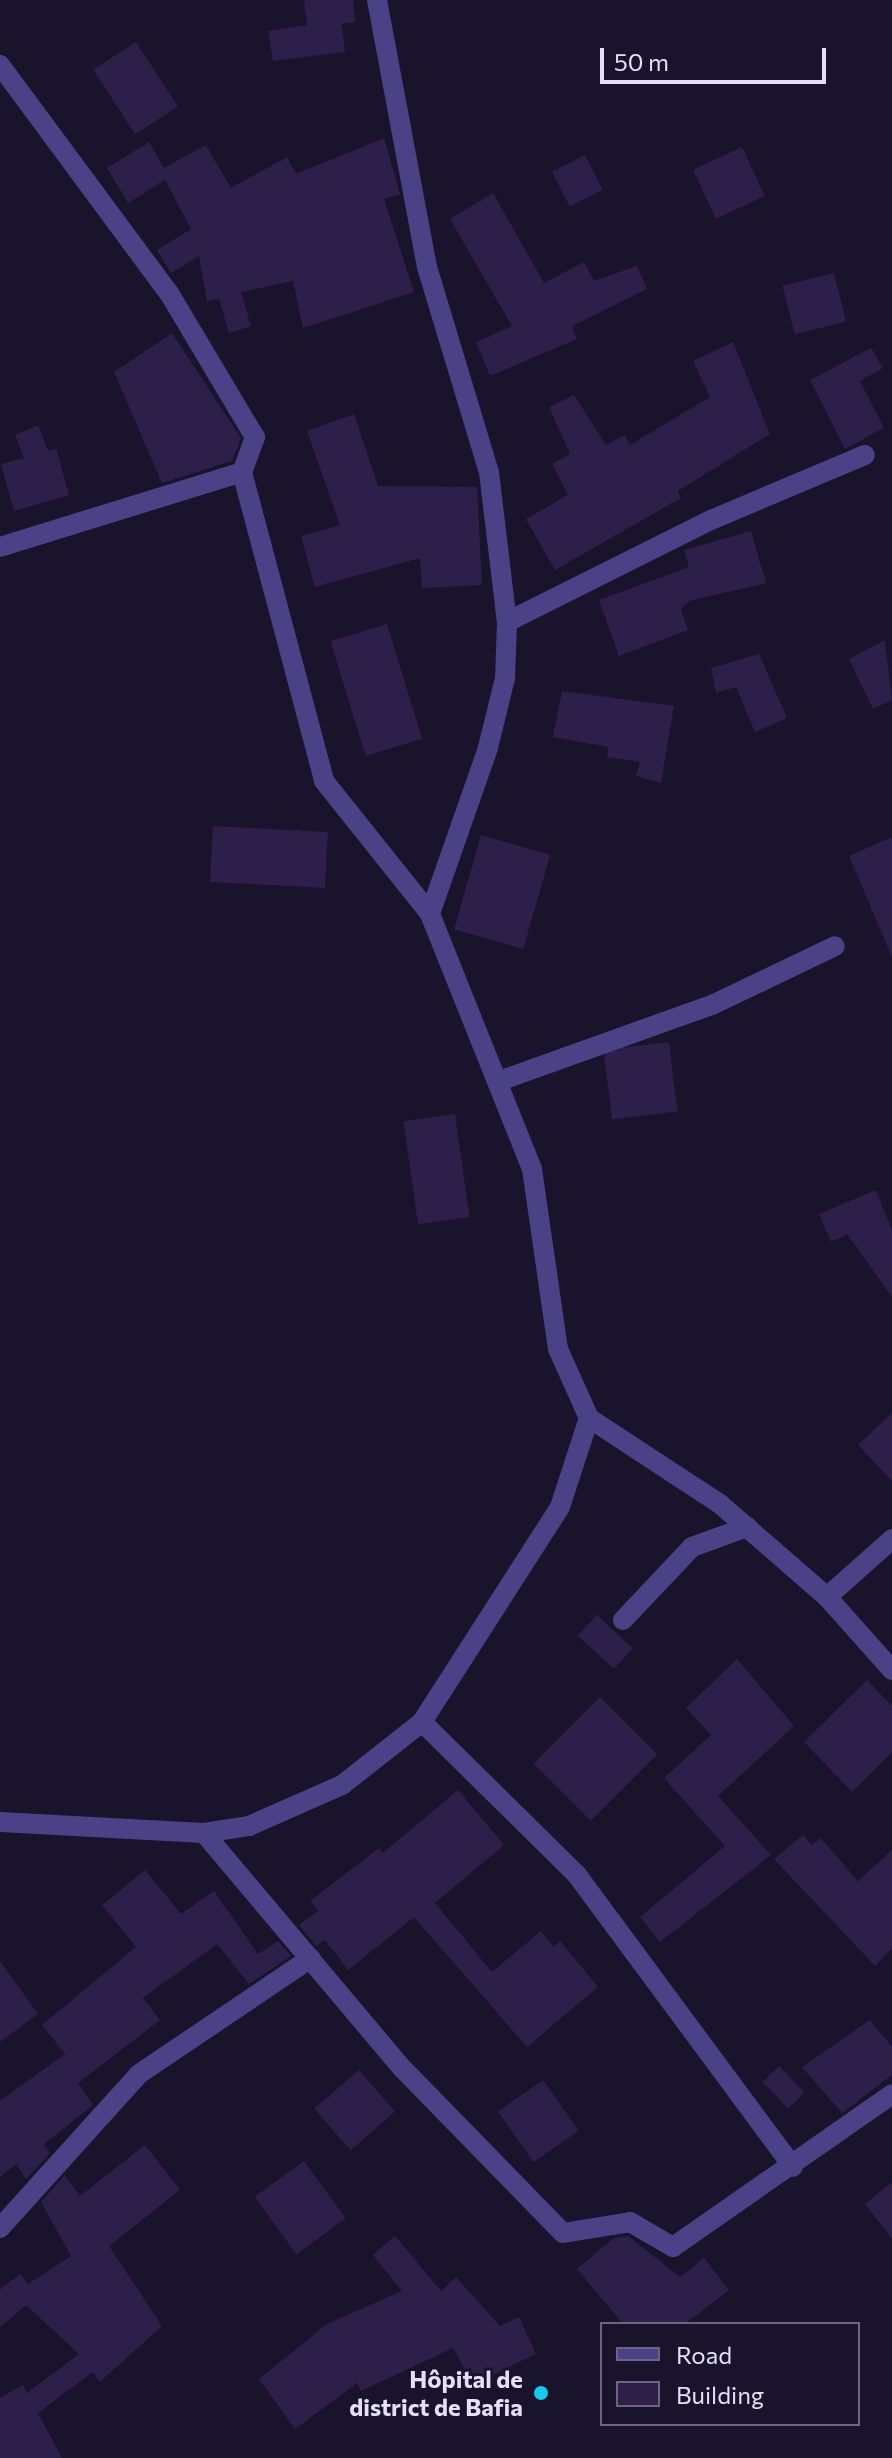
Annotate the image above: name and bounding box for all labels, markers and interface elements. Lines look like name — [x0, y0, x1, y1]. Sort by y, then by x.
scale bar — [604, 32, 830, 82]
text: 50 m — [614, 47, 669, 76]
legend — [600, 2322, 860, 2426]
text: Road — [676, 2340, 732, 2369]
place label: Hôpital de district de Bafia — [349, 2365, 523, 2421]
text: Building — [676, 2380, 764, 2409]
marker: Hôpital de district de Bafia — [530, 2382, 552, 2404]

